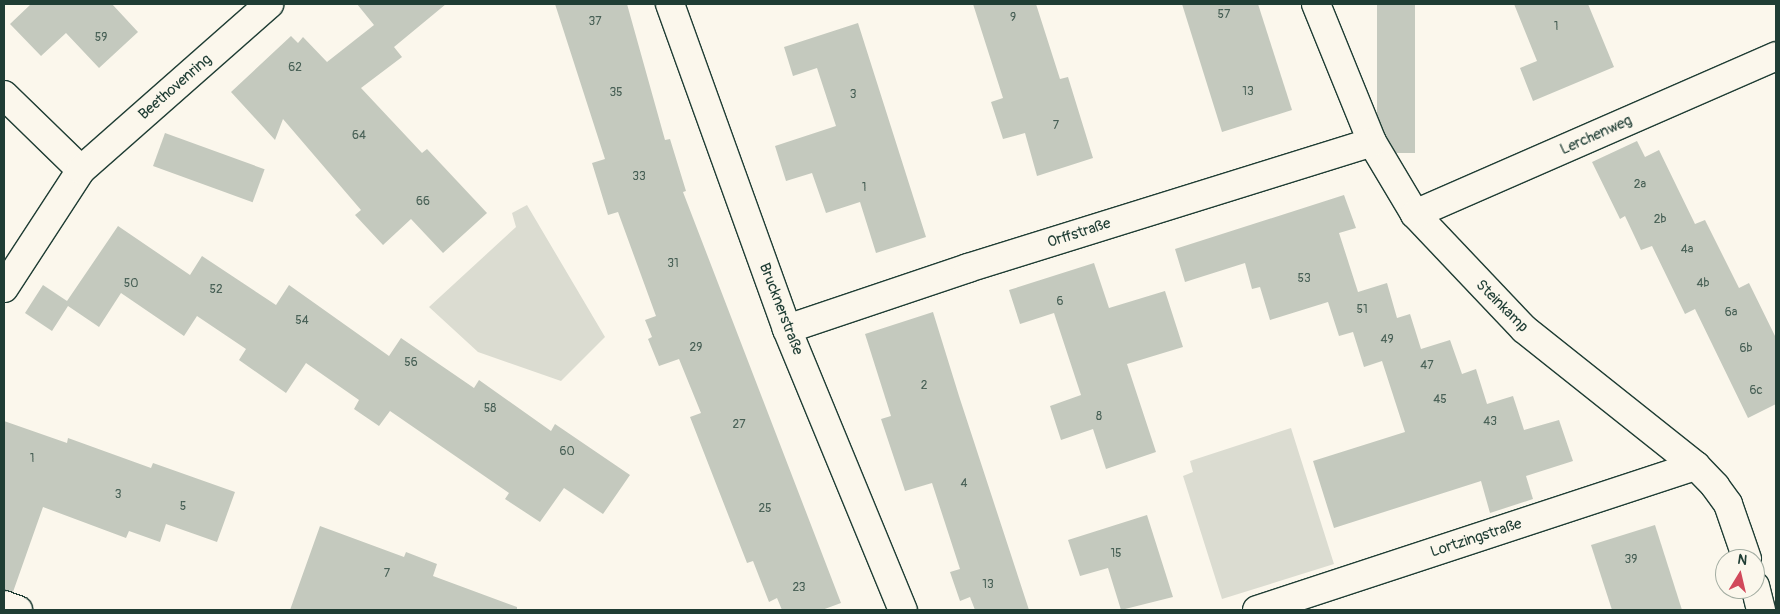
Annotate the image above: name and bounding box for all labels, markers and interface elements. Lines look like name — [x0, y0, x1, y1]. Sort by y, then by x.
house number: 57 — [1218, 8, 1230, 22]
house number: 9 — [1010, 11, 1016, 25]
house number: 37 — [588, 15, 602, 29]
house number: 1 — [1554, 20, 1558, 34]
house number: 59 — [95, 31, 107, 45]
street label: Beethovenring — [135, 50, 215, 124]
house number: 62 — [288, 61, 302, 75]
house number: 13 — [1242, 85, 1254, 99]
house number: 35 — [609, 86, 623, 100]
house number: 3 — [850, 88, 856, 102]
street label: Lerchenweg — [1557, 111, 1635, 159]
house number: 7 — [1053, 119, 1059, 133]
house number: 64 — [352, 129, 366, 143]
house number: 33 — [632, 170, 646, 184]
house number: 2a — [1634, 178, 1646, 192]
house number: 1 — [862, 181, 866, 195]
house number: 66 — [416, 195, 430, 209]
house number: 2b — [1654, 213, 1666, 227]
street label: Orffstraße — [1045, 214, 1113, 252]
house number: 4a — [1681, 243, 1693, 257]
house number: 31 — [667, 257, 679, 271]
street label: Brucknerstraße — [755, 260, 807, 358]
house number: 53 — [1297, 272, 1311, 286]
street label: Steinkamp — [1472, 276, 1532, 336]
house number: 50 — [124, 277, 138, 291]
house number: 4b — [1697, 277, 1709, 291]
house number: 52 — [209, 283, 223, 297]
house number: 6 — [1057, 295, 1063, 309]
house number: 51 — [1356, 303, 1368, 317]
house number: 6a — [1725, 306, 1737, 320]
house number: 54 — [295, 314, 309, 328]
house number: 49 — [1380, 333, 1394, 347]
house number: 29 — [690, 341, 702, 355]
house number: 6b — [1740, 342, 1752, 356]
house number: 56 — [404, 356, 418, 370]
house number: 47 — [1420, 359, 1434, 373]
house number: 2 — [921, 379, 927, 393]
house number: 6c — [1749, 384, 1763, 398]
house number: 45 — [1433, 393, 1447, 407]
house number: 58 — [484, 402, 496, 416]
house number: 8 — [1096, 410, 1102, 424]
house number: 43 — [1483, 415, 1497, 429]
house number: 27 — [732, 418, 746, 432]
house number: 60 — [559, 445, 575, 459]
house number: 1 — [30, 452, 34, 466]
house number: 4 — [961, 477, 967, 491]
house number: 3 — [115, 488, 121, 502]
house number: 5 — [180, 500, 186, 514]
house number: 25 — [758, 502, 772, 516]
street label: Lortzingstraße — [1428, 515, 1524, 561]
house number: 15 — [1110, 547, 1122, 561]
north arrow — [1715, 549, 1765, 599]
text: N — [1736, 551, 1748, 569]
house number: 39 — [1625, 553, 1637, 567]
house number: 7 — [384, 567, 390, 581]
house number: 13 — [982, 578, 994, 592]
house number: 23 — [792, 581, 806, 595]

